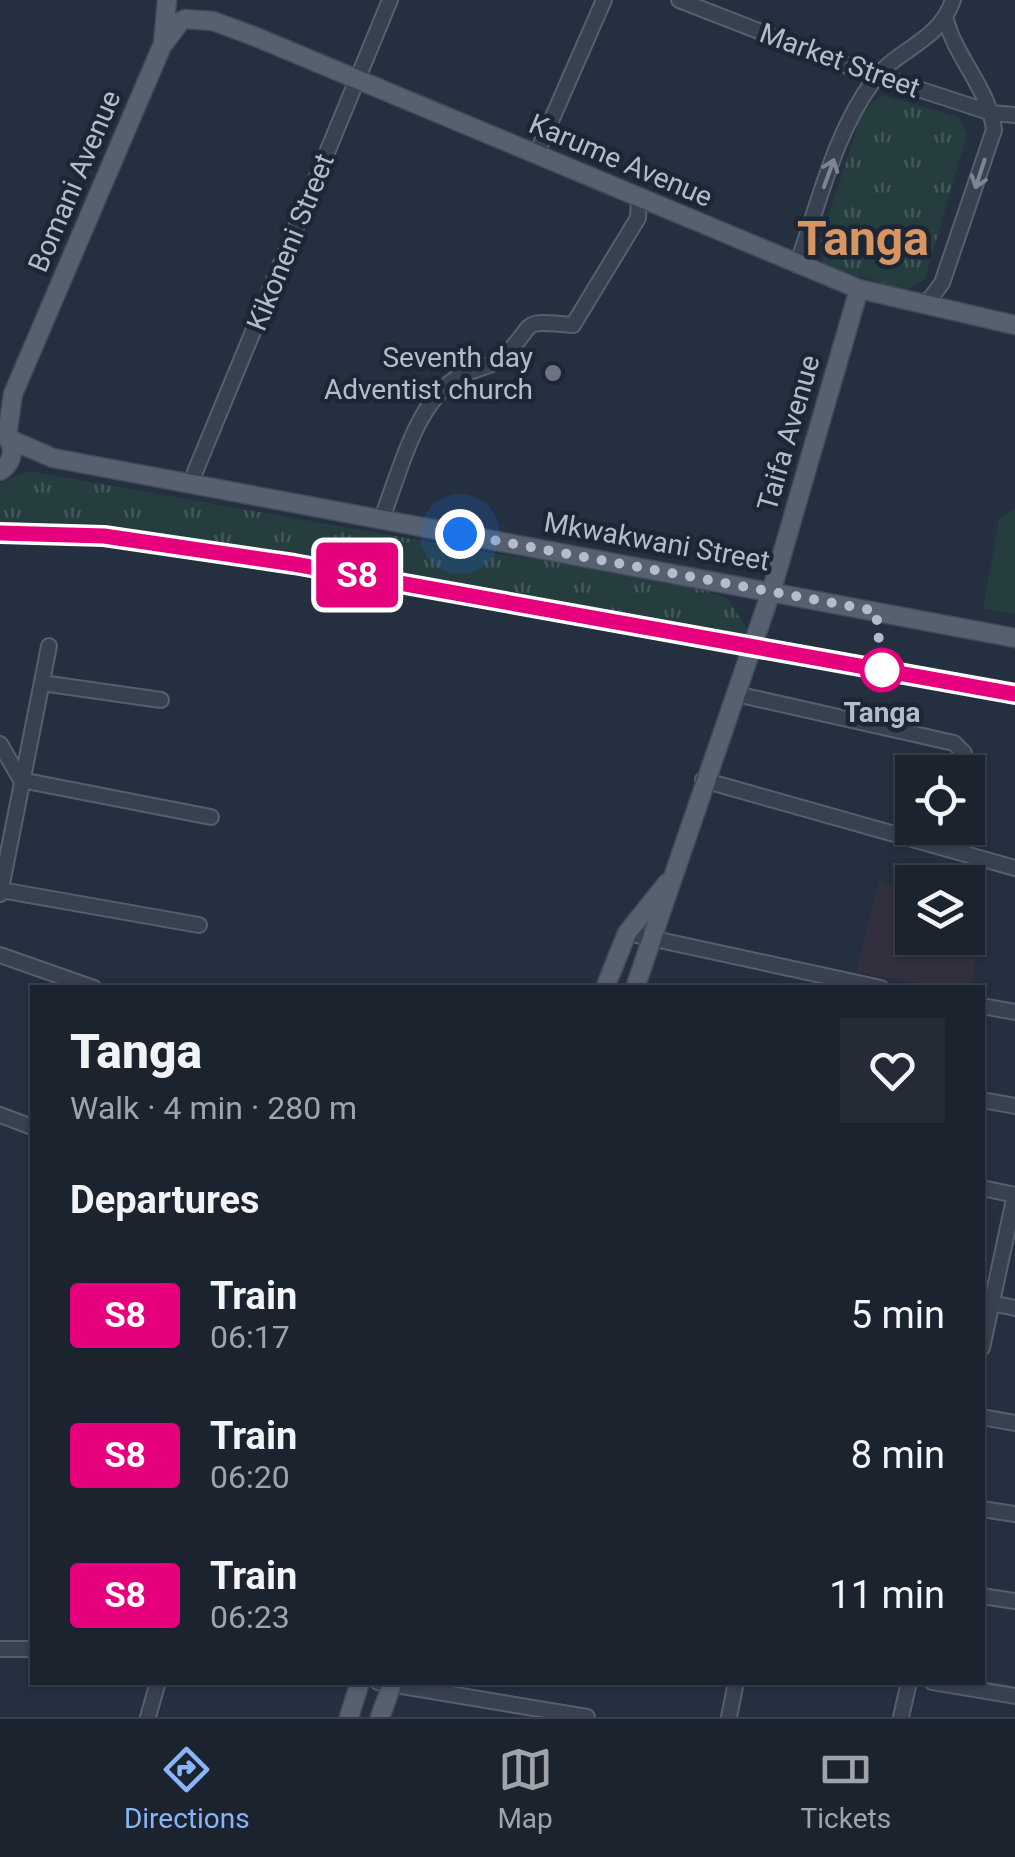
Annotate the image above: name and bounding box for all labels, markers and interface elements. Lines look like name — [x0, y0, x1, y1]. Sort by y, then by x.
street label: Market Street — [755, 16, 924, 105]
street label: Bomani Avenue — [21, 85, 128, 277]
street label: Karume Avenue — [524, 107, 717, 214]
street label: Kikoneni Street — [240, 149, 341, 335]
one-way arrow — [822, 158, 840, 190]
one-way arrow — [970, 158, 988, 190]
district label: Tanga — [797, 210, 929, 267]
place label: Seventh day Adventist church — [324, 341, 533, 406]
street label: Taifa Avenue — [750, 351, 826, 515]
marker: Seventh day Adventist church — [542, 362, 564, 384]
street label: Mkwakwani Street — [542, 505, 772, 578]
your location — [435, 509, 485, 559]
line badge: S8 — [312, 542, 402, 608]
text: S8 — [336, 555, 378, 596]
marker: Tanga — [861, 649, 903, 691]
place label: Tanga — [844, 696, 920, 729]
map controls — [895, 755, 985, 955]
button: locate — [895, 755, 985, 845]
button: layers — [895, 865, 985, 955]
button: heart — [840, 1018, 945, 1123]
text: Tanga — [70, 1023, 202, 1080]
text: Walk · 4 min · 280 m — [70, 1089, 357, 1127]
text: Departures — [70, 1178, 260, 1222]
text: Train — [210, 1274, 297, 1318]
text: 5 min — [851, 1293, 945, 1337]
text: S8 — [104, 1295, 146, 1336]
text: 06:17 — [210, 1318, 290, 1356]
text: Train — [210, 1414, 297, 1458]
text: 8 min — [851, 1433, 945, 1477]
text: S8 — [104, 1435, 146, 1476]
text: 06:20 — [210, 1458, 290, 1496]
text: Train — [210, 1554, 297, 1598]
text: 11 min — [829, 1573, 945, 1617]
text: S8 — [104, 1575, 146, 1616]
text: 06:23 — [210, 1598, 290, 1636]
tab: Directions — [124, 1742, 250, 1835]
tab: Map — [497, 1742, 553, 1835]
tab: Tickets — [801, 1742, 891, 1835]

